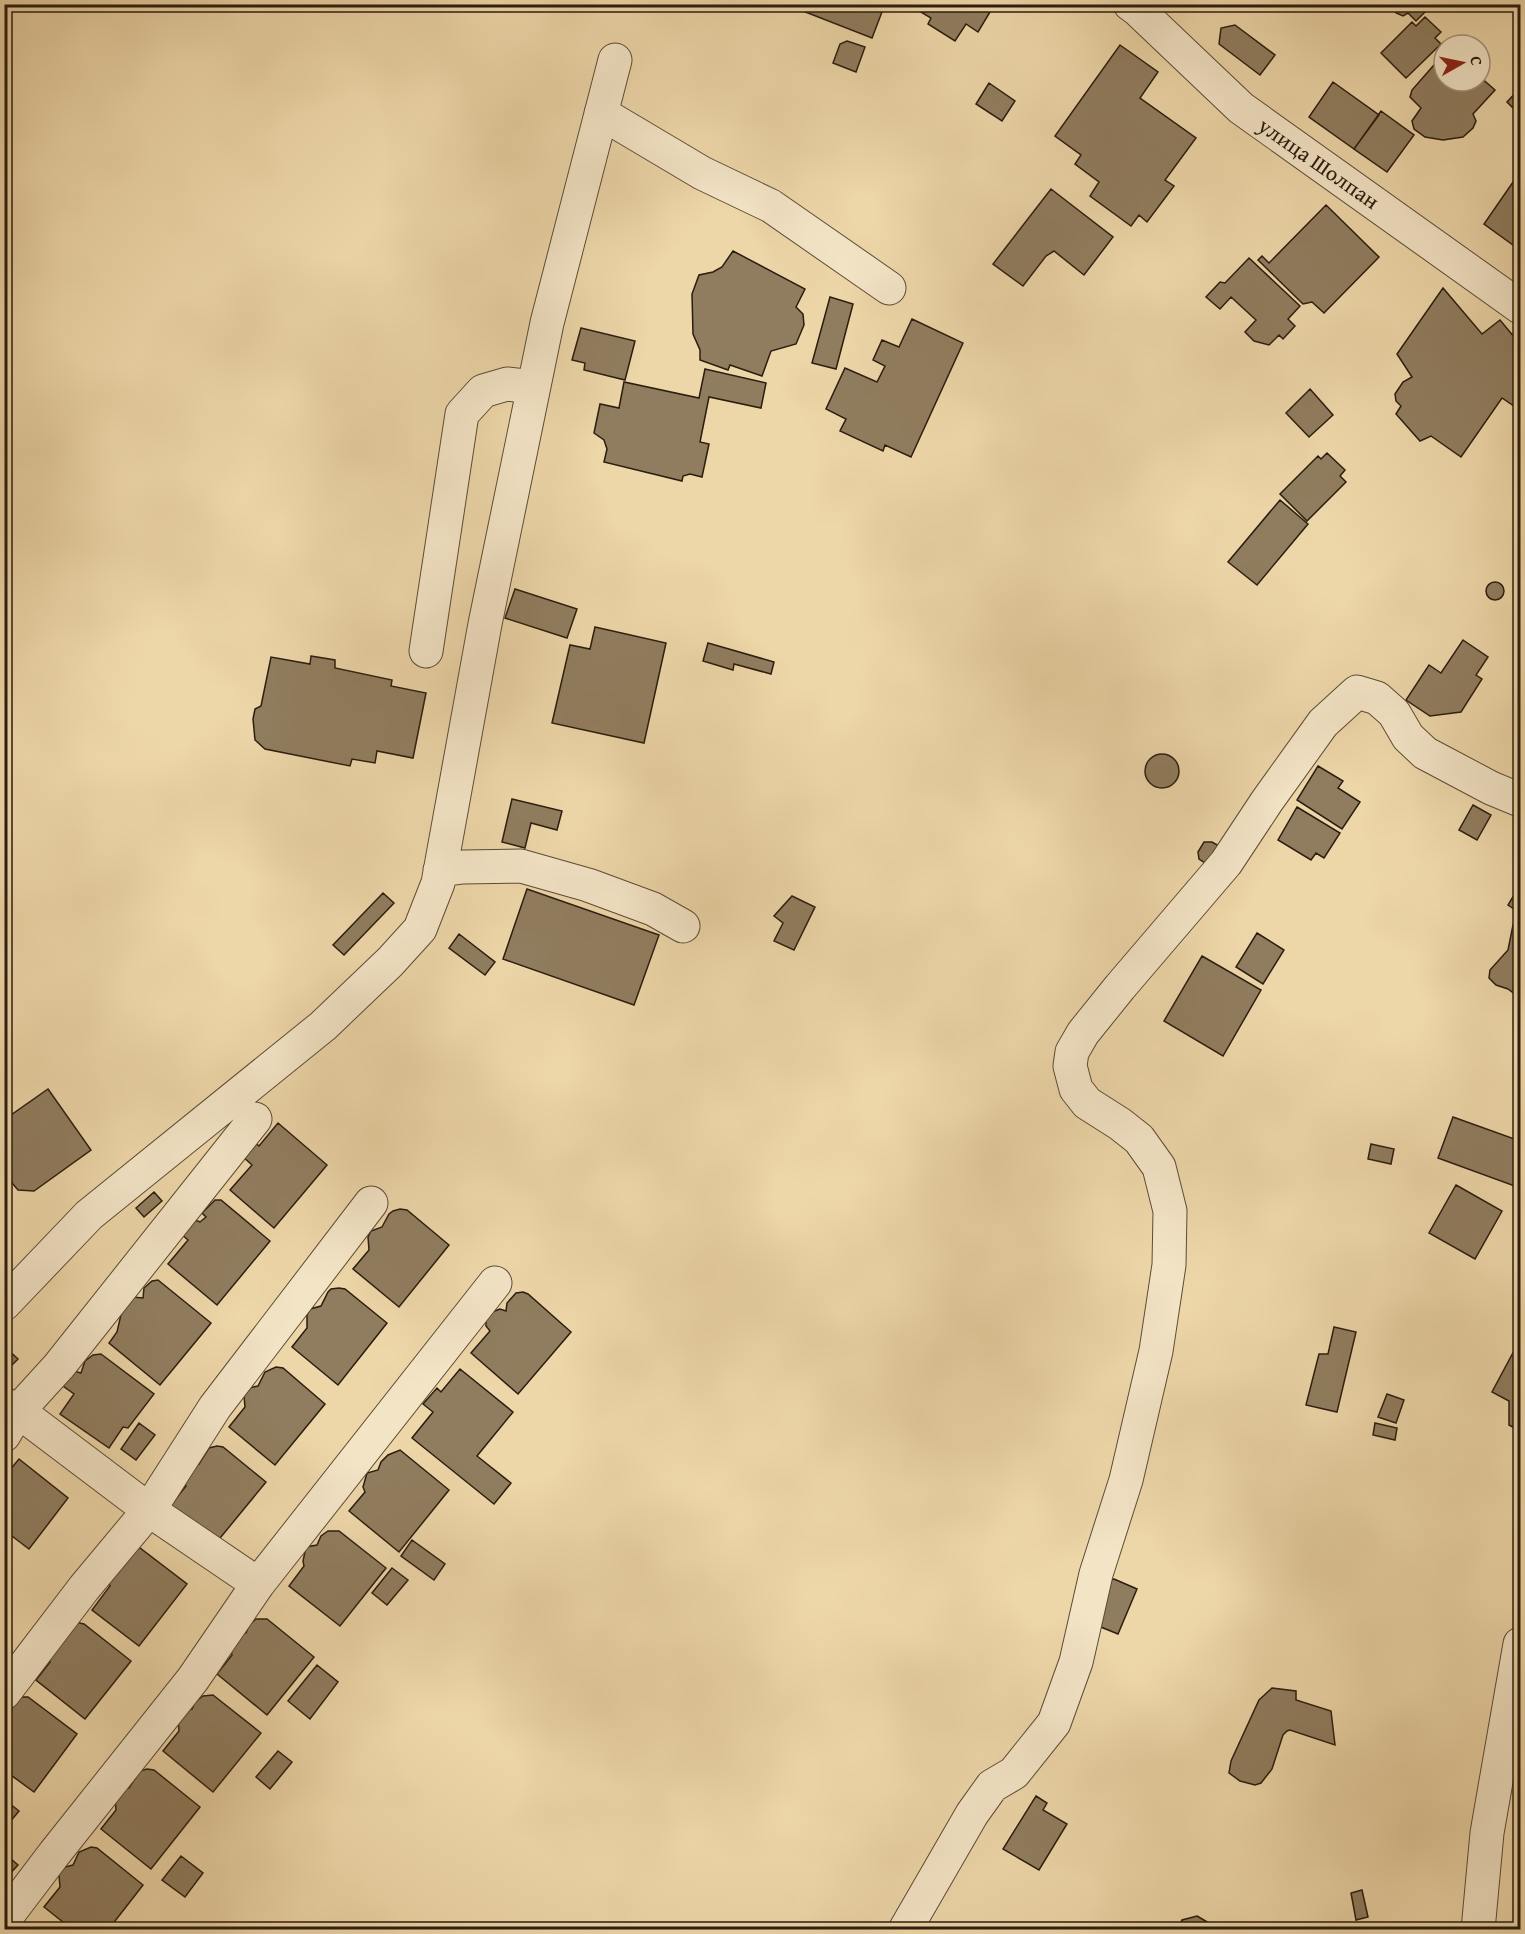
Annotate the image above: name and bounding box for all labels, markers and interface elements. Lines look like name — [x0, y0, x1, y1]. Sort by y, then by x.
north arrow — [1432, 33, 1492, 93]
text: С — [1464, 54, 1489, 67]
street label: улица Шолпан — [1251, 109, 1386, 217]

